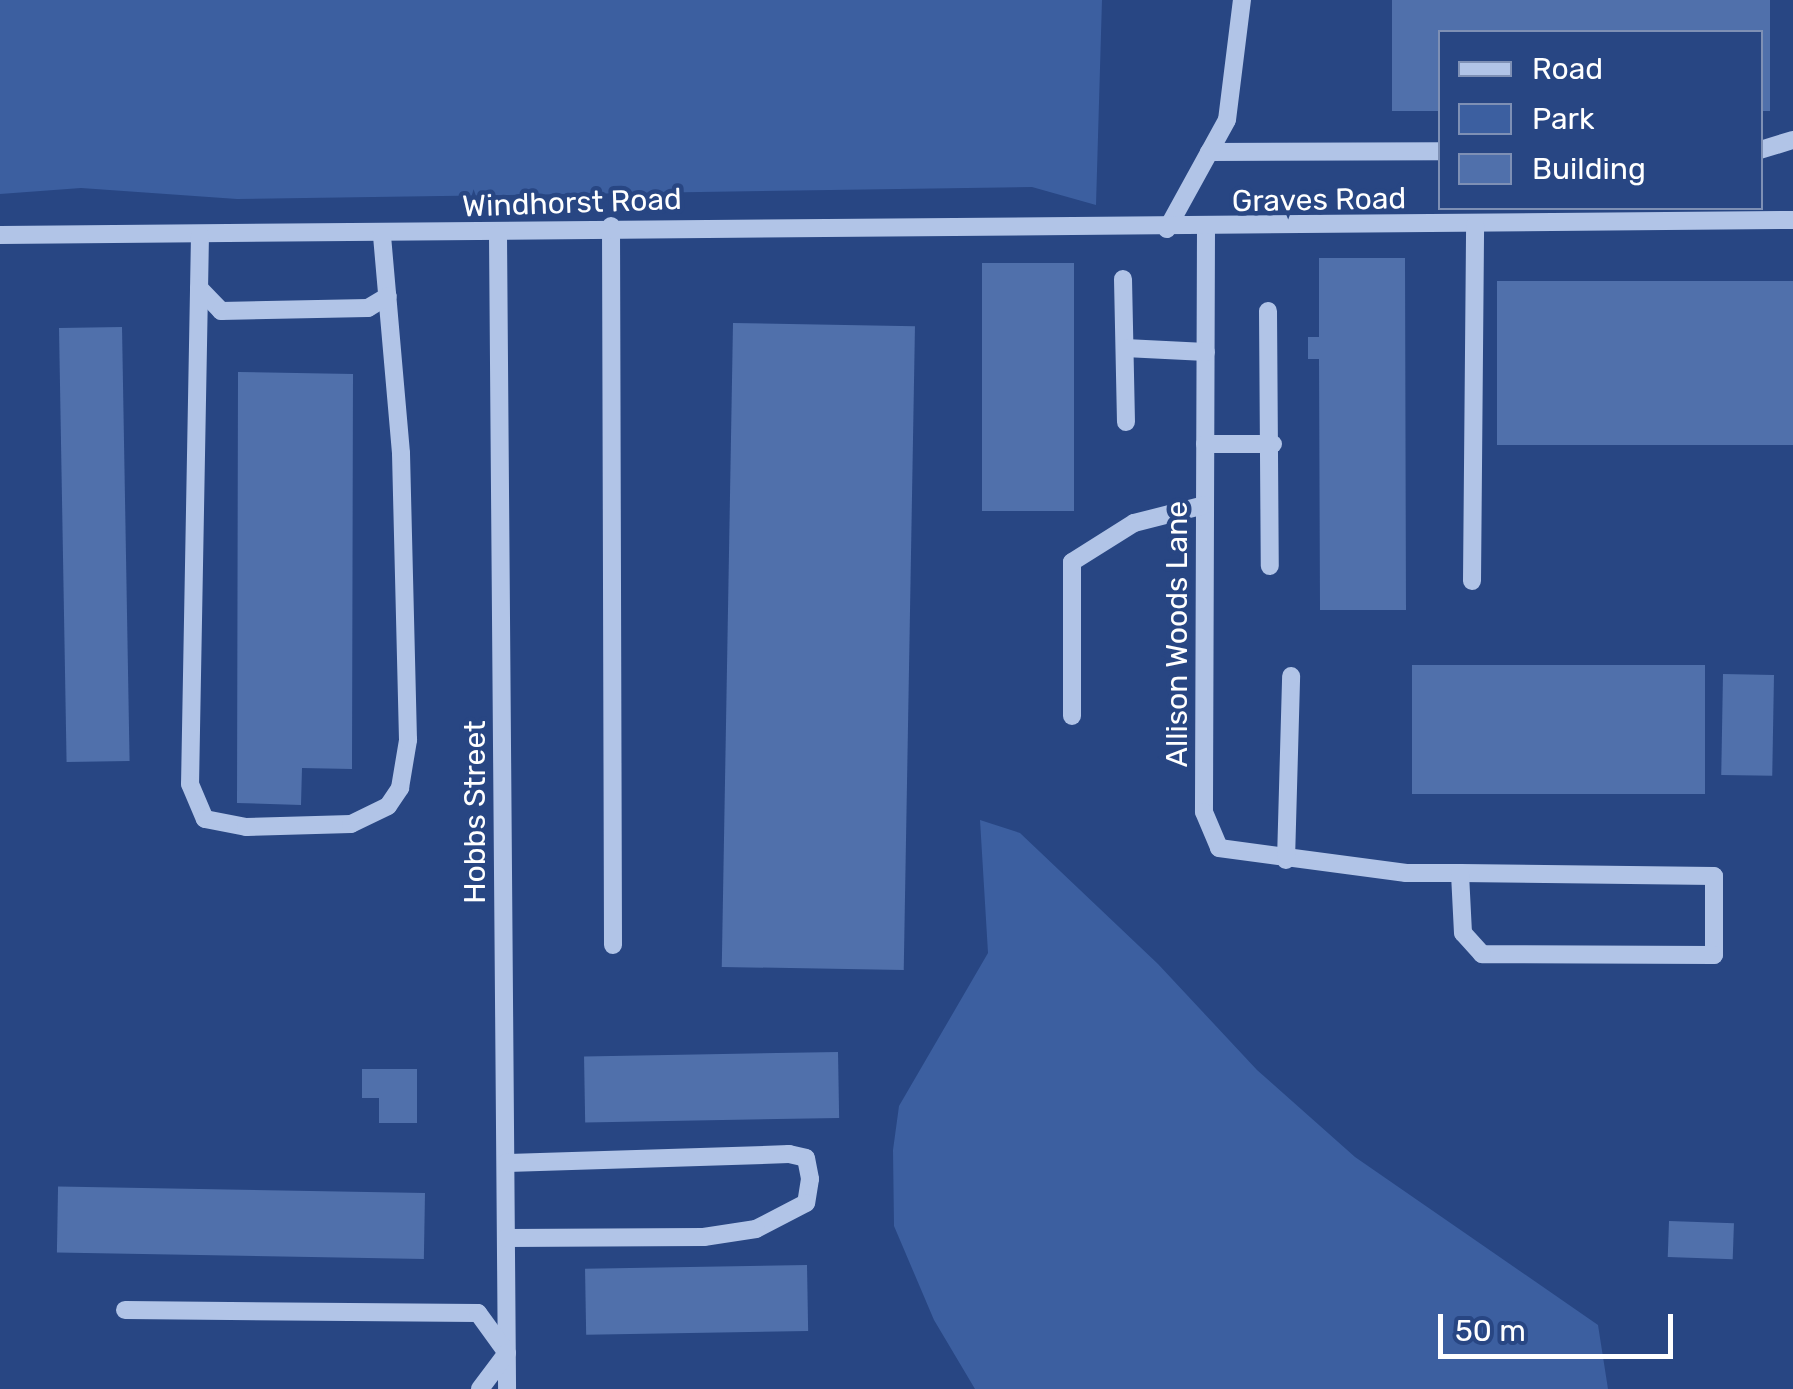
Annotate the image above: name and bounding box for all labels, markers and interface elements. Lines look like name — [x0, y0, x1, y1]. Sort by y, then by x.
legend — [1438, 30, 1763, 210]
text: Road — [1532, 51, 1603, 87]
text: Park — [1532, 101, 1594, 137]
text: Building — [1532, 151, 1646, 187]
street label: Graves Road — [1231, 180, 1407, 220]
street label: Windhorst Road — [462, 181, 682, 225]
street label: Allison Woods Lane — [1159, 501, 1195, 767]
street label: Hobbs Street — [457, 720, 493, 904]
scale bar — [1443, 1294, 1678, 1356]
text: 50 m — [1455, 1313, 1526, 1349]

